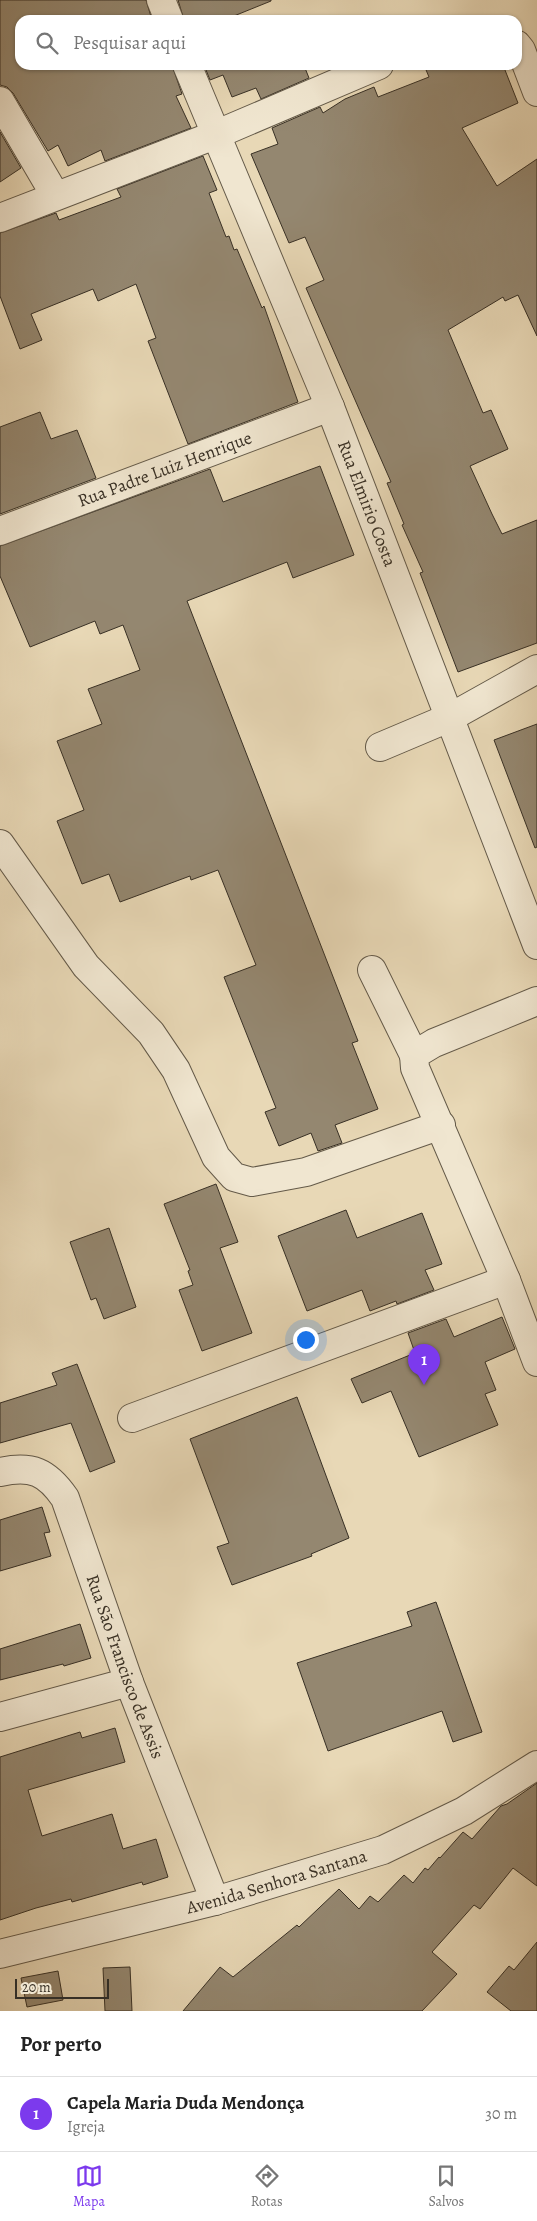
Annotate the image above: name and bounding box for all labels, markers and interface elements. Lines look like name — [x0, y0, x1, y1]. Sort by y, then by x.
search box — [15, 15, 522, 70]
icon: search — [33, 29, 61, 57]
text: Pesquisar aqui — [73, 30, 186, 56]
street label: Rua Padre Luiz Henrique — [74, 425, 255, 513]
street label: Rua Elmirio Costa — [332, 437, 402, 571]
your location — [293, 1327, 319, 1353]
pin: 1 — [408, 1344, 440, 1385]
street label: Rua São Francisco de Assis — [80, 1571, 170, 1762]
street label: Avenida Senhora Santana — [183, 1843, 370, 1920]
scale bar — [15, 1976, 109, 1999]
text: 20 m — [22, 1978, 51, 1997]
text: Por perto — [20, 2030, 102, 2058]
text: Capela Maria Duda Mendonça — [67, 2090, 304, 2116]
text: 1 — [33, 2103, 39, 2125]
text: 30 m — [485, 2103, 517, 2125]
text: Igreja — [67, 2116, 105, 2138]
tab: Mapa — [73, 2162, 105, 2211]
tab: Rotas — [251, 2162, 283, 2211]
tab: Salvos — [428, 2162, 464, 2211]

